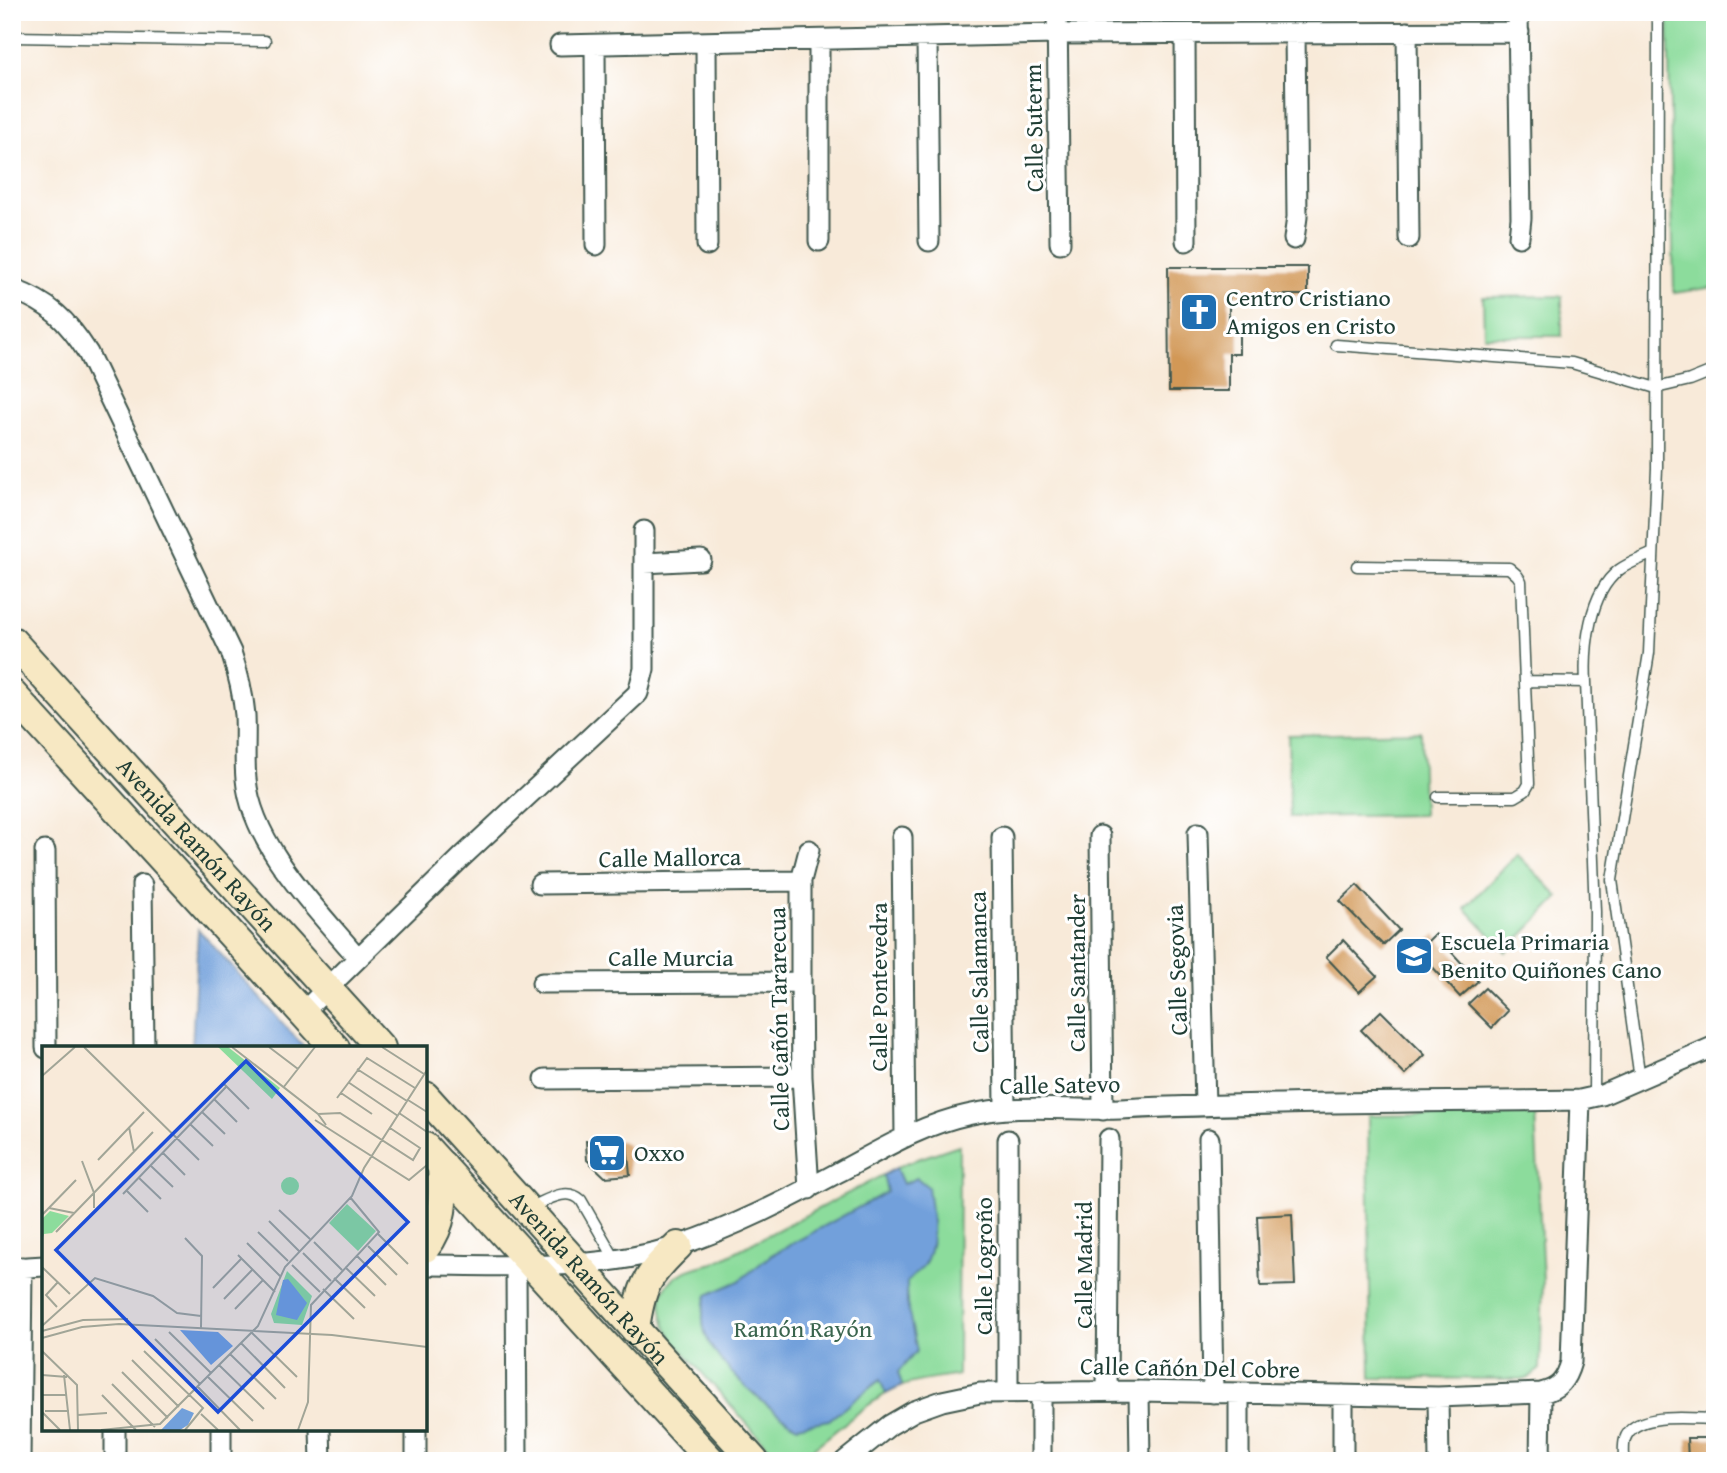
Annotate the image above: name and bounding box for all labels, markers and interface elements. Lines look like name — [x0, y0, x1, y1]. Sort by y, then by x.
street label: Calle Suterm — [1015, 63, 1052, 192]
place label: Centro Cristiano Amigos en Cristo — [1226, 280, 1396, 343]
church icon: Centro Cristiano Amigos en Cristo — [1178, 291, 1220, 333]
street label: Avenida Ramón Rayón — [109, 750, 286, 940]
street label: Calle Mallorca — [598, 839, 742, 876]
street label: Calle Salamanca — [960, 890, 997, 1053]
street label: Calle Santander — [1059, 894, 1094, 1052]
street label: Calle Pontevedra — [861, 902, 896, 1072]
street label: Calle Segovia — [1157, 903, 1196, 1036]
street label: Calle Cañón Tararecua — [759, 906, 798, 1131]
place label: Escuela Primaria Benito Quiñones Cano — [1441, 924, 1662, 987]
school or university icon: Escuela Primaria Benito Quiñones Cano — [1393, 935, 1435, 977]
street label: Calle Murcia — [608, 940, 734, 975]
inset map — [42, 1046, 427, 1431]
street label: Calle Satevo — [999, 1066, 1121, 1103]
supermarket icon: Oxxo — [586, 1132, 628, 1174]
place label: Oxxo — [634, 1135, 685, 1170]
street label: Avenida Ramón Rayón — [501, 1183, 678, 1373]
street label: Calle Logroño — [966, 1197, 1001, 1335]
street label: Calle Madrid — [1066, 1201, 1101, 1329]
park label: Ramón Rayón — [734, 1311, 873, 1346]
street label: Calle Cañón Del Cobre — [1080, 1348, 1300, 1387]

